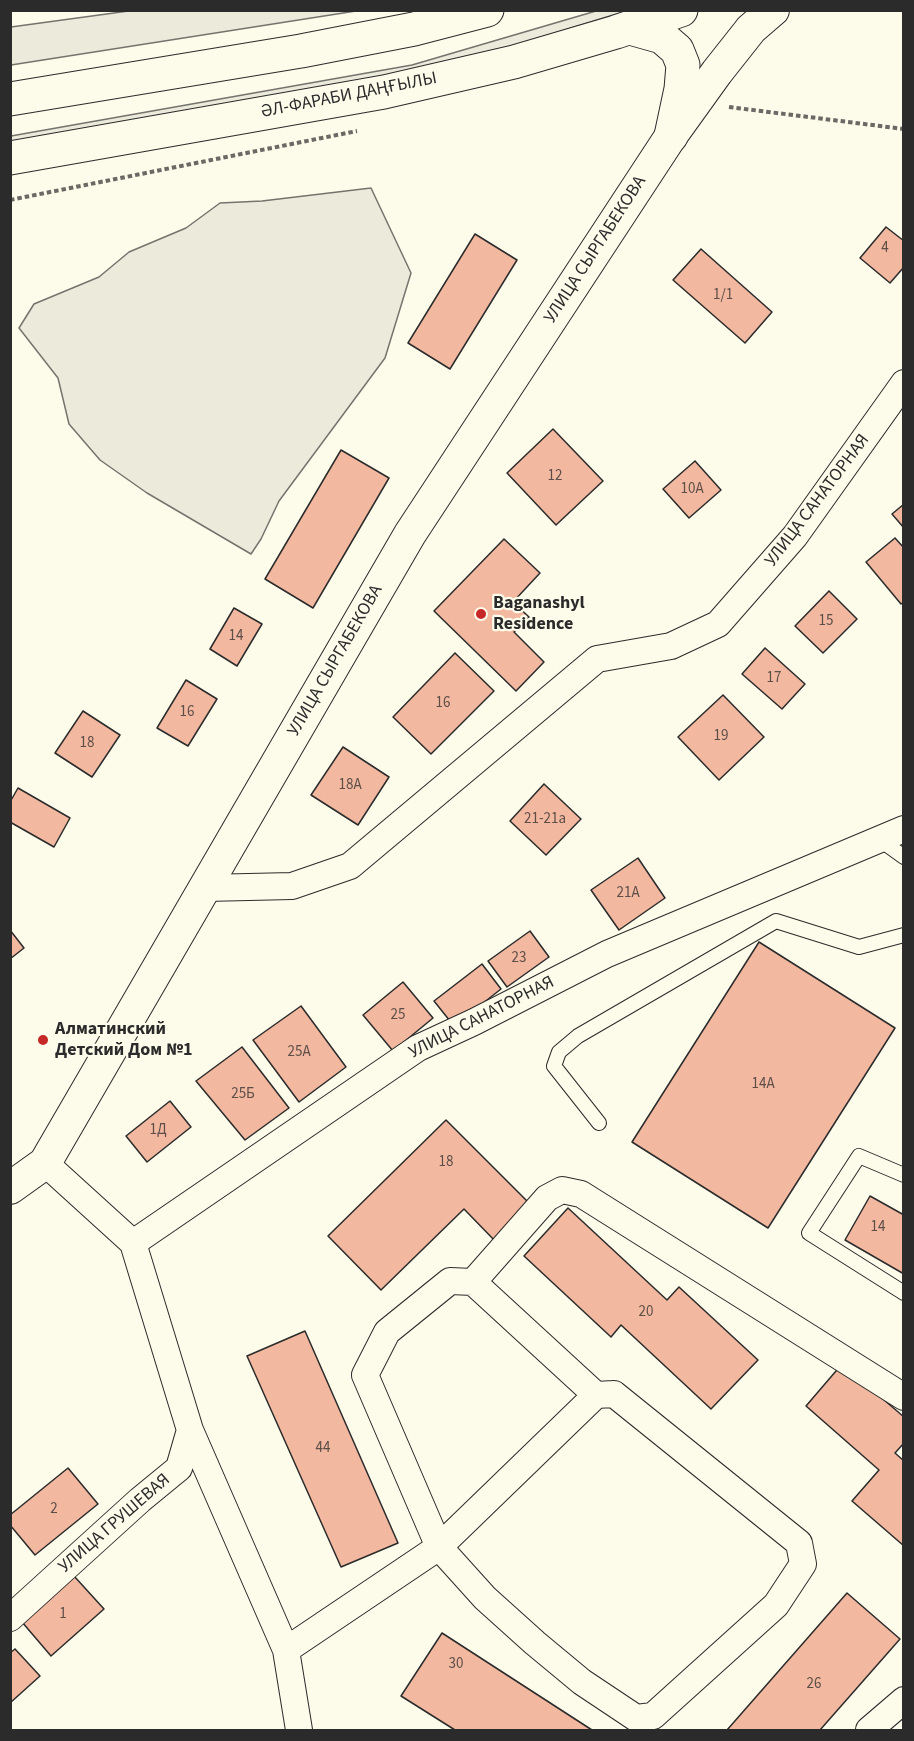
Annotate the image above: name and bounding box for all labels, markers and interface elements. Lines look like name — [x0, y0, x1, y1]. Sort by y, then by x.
street label: ӘЛ-ФАРАБИ ДАҢҒЫЛЫ — [259, 68, 439, 124]
street label: УЛИЦА СЫРГАБЕКОВА — [540, 172, 652, 328]
house number: 4 — [881, 240, 889, 258]
house number: 1/1 — [713, 287, 733, 305]
street label: УЛИЦА САНАТОРНАЯ — [761, 431, 875, 571]
house number: 12 — [548, 468, 562, 486]
house number: 10А — [680, 481, 704, 499]
street label: УЛИЦА СЫРГАБЕКОВА — [284, 581, 388, 741]
place label: Baganashyl Residence — [493, 593, 585, 636]
marker: Baganashyl Residence — [474, 607, 488, 621]
house number: 15 — [819, 613, 833, 631]
house number: 14 — [229, 628, 243, 646]
house number: 17 — [767, 670, 781, 688]
house number: 16 — [436, 695, 450, 713]
house number: 16 — [180, 704, 194, 722]
house number: 19 — [714, 728, 728, 746]
house number: 18 — [80, 735, 94, 753]
house number: 18А — [338, 777, 362, 795]
house number: 21-21а — [524, 811, 566, 829]
house number: 21А — [616, 885, 640, 903]
house number: 23 — [512, 950, 526, 968]
street label: УЛИЦА САНАТОРНАЯ — [406, 972, 558, 1064]
house number: 25 — [391, 1007, 405, 1025]
place label: Алматинский Детский Дом №1 — [55, 1019, 193, 1062]
marker: Алматинский Детский Дом №1 — [36, 1033, 50, 1047]
house number: 25А — [287, 1044, 311, 1062]
house number: 14А — [751, 1076, 775, 1094]
house number: 25Б — [231, 1086, 255, 1104]
house number: 1Д — [149, 1122, 167, 1140]
house number: 18 — [439, 1154, 453, 1172]
house number: 14 — [871, 1219, 885, 1237]
house number: 20 — [639, 1304, 653, 1322]
house number: 44 — [316, 1440, 330, 1458]
street label: УЛИЦА ГРУШЕВАЯ — [55, 1470, 175, 1578]
house number: 2 — [50, 1501, 58, 1519]
house number: 1 — [59, 1606, 67, 1624]
house number: 30 — [449, 1656, 463, 1674]
house number: 26 — [807, 1676, 821, 1694]

